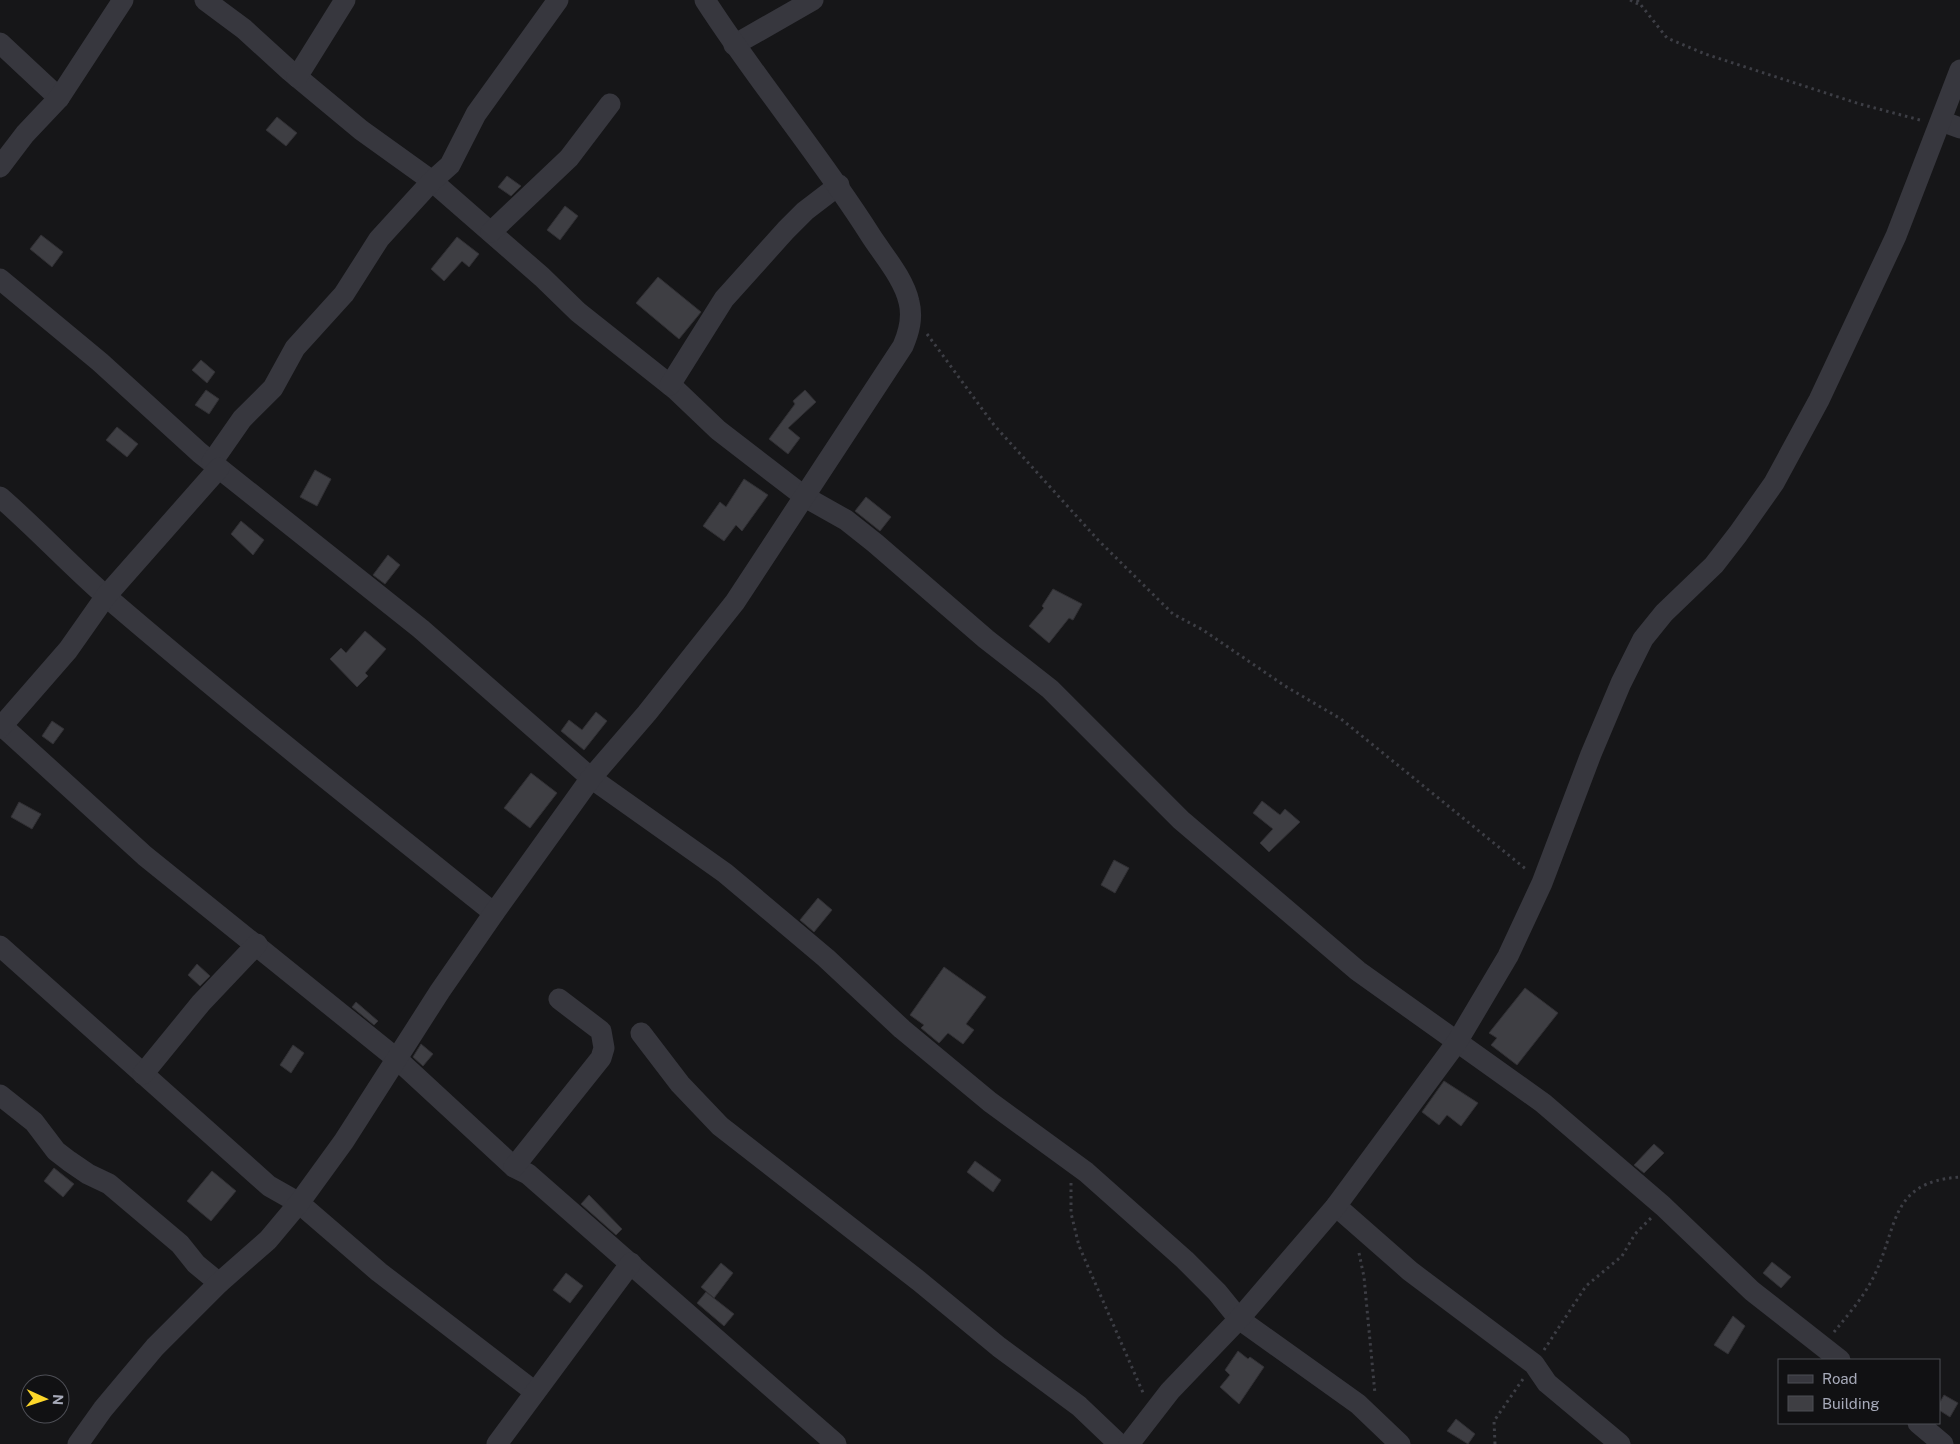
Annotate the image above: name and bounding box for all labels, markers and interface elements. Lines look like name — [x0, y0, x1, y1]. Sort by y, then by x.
legend — [1778, 1359, 1940, 1424]
text: Road — [1822, 1370, 1858, 1387]
north arrow — [20, 1374, 70, 1424]
text: N — [50, 1394, 66, 1406]
text: Building — [1822, 1395, 1880, 1412]

